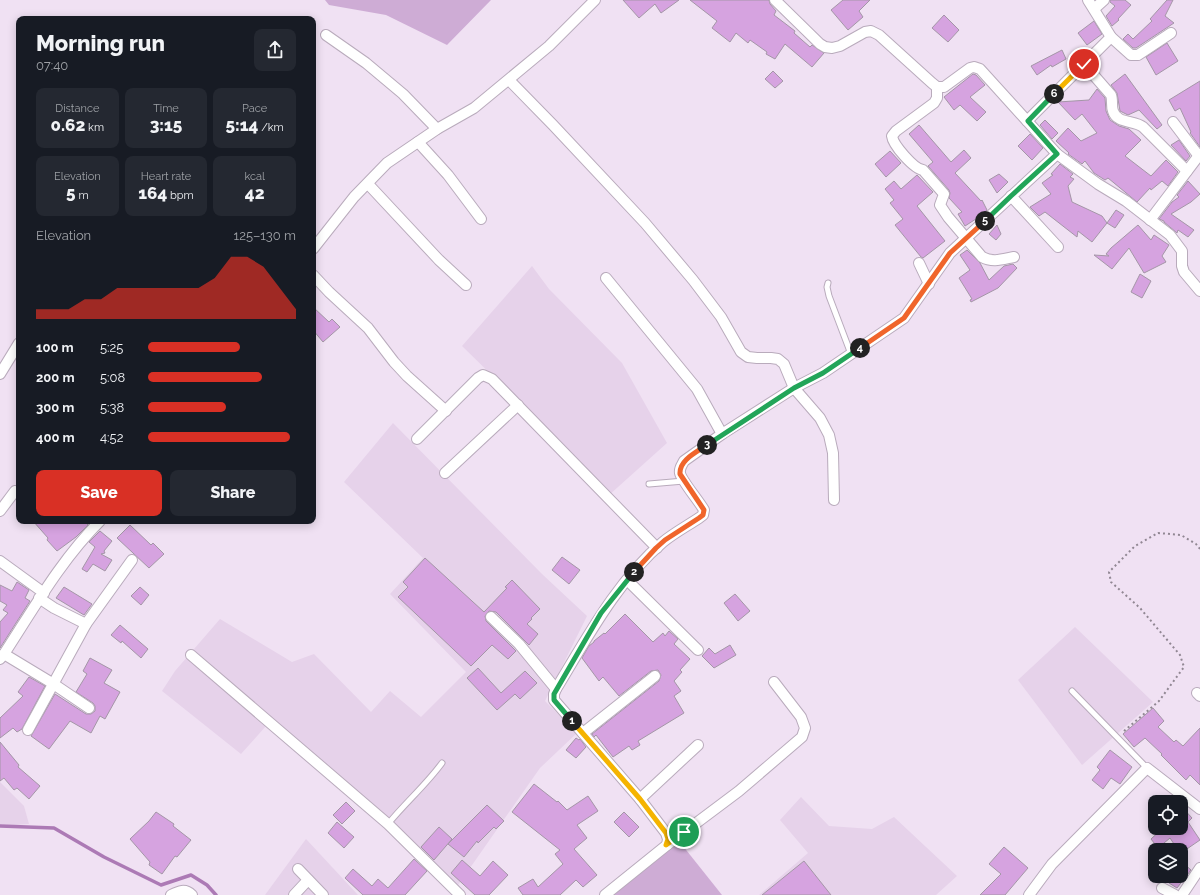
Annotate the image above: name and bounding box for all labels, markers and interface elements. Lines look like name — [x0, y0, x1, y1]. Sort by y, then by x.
button: share — [254, 29, 296, 71]
text: Morning run — [36, 30, 165, 56]
pin — [1067, 47, 1101, 81]
icon: check — [1073, 53, 1095, 75]
text: 07:40 — [36, 58, 68, 73]
pin: 6 — [1044, 84, 1064, 104]
text: 6 — [1051, 87, 1057, 100]
text: Distance — [55, 102, 99, 115]
text: Time — [153, 102, 179, 115]
text: Pace — [242, 102, 267, 115]
text: 0.62 — [51, 115, 85, 135]
text: 3:15 — [150, 115, 182, 135]
text: 5:14 — [226, 115, 258, 135]
text: km — [85, 121, 104, 134]
text: /km — [258, 121, 284, 134]
text: Elevation — [54, 170, 101, 183]
text: Heart rate — [141, 170, 191, 183]
text: kcal — [244, 170, 265, 183]
text: 5 — [66, 183, 76, 203]
text: 164 — [138, 183, 167, 203]
text: 42 — [245, 183, 265, 203]
text: m — [76, 189, 89, 202]
text: bpm — [167, 189, 194, 202]
pin: 5 — [975, 211, 995, 231]
text: 5 — [982, 214, 988, 227]
text: Elevation — [36, 228, 91, 243]
text: 125–130 m — [234, 228, 296, 243]
pin: 4 — [850, 338, 870, 358]
text: 100 m — [36, 340, 74, 355]
text: 5:25 — [100, 340, 123, 355]
text: 4 — [857, 341, 863, 354]
text: 200 m — [36, 370, 75, 385]
text: 5:08 — [100, 370, 125, 385]
text: 300 m — [36, 400, 74, 415]
text: 5:38 — [100, 400, 124, 415]
text: 400 m — [36, 430, 75, 445]
text: 4:52 — [100, 430, 123, 445]
pin: 3 — [697, 435, 717, 455]
text: 3 — [704, 438, 710, 451]
button: Save — [36, 470, 162, 516]
button: Share — [170, 470, 296, 516]
pin: 2 — [624, 562, 644, 582]
text: 2 — [631, 565, 637, 578]
pin: 1 — [562, 711, 582, 731]
text: 1 — [569, 714, 575, 727]
map controls — [1148, 795, 1188, 883]
button: locate — [1148, 795, 1188, 835]
pin — [667, 815, 701, 849]
icon: arrive — [673, 821, 695, 843]
button: layers — [1148, 843, 1188, 883]

